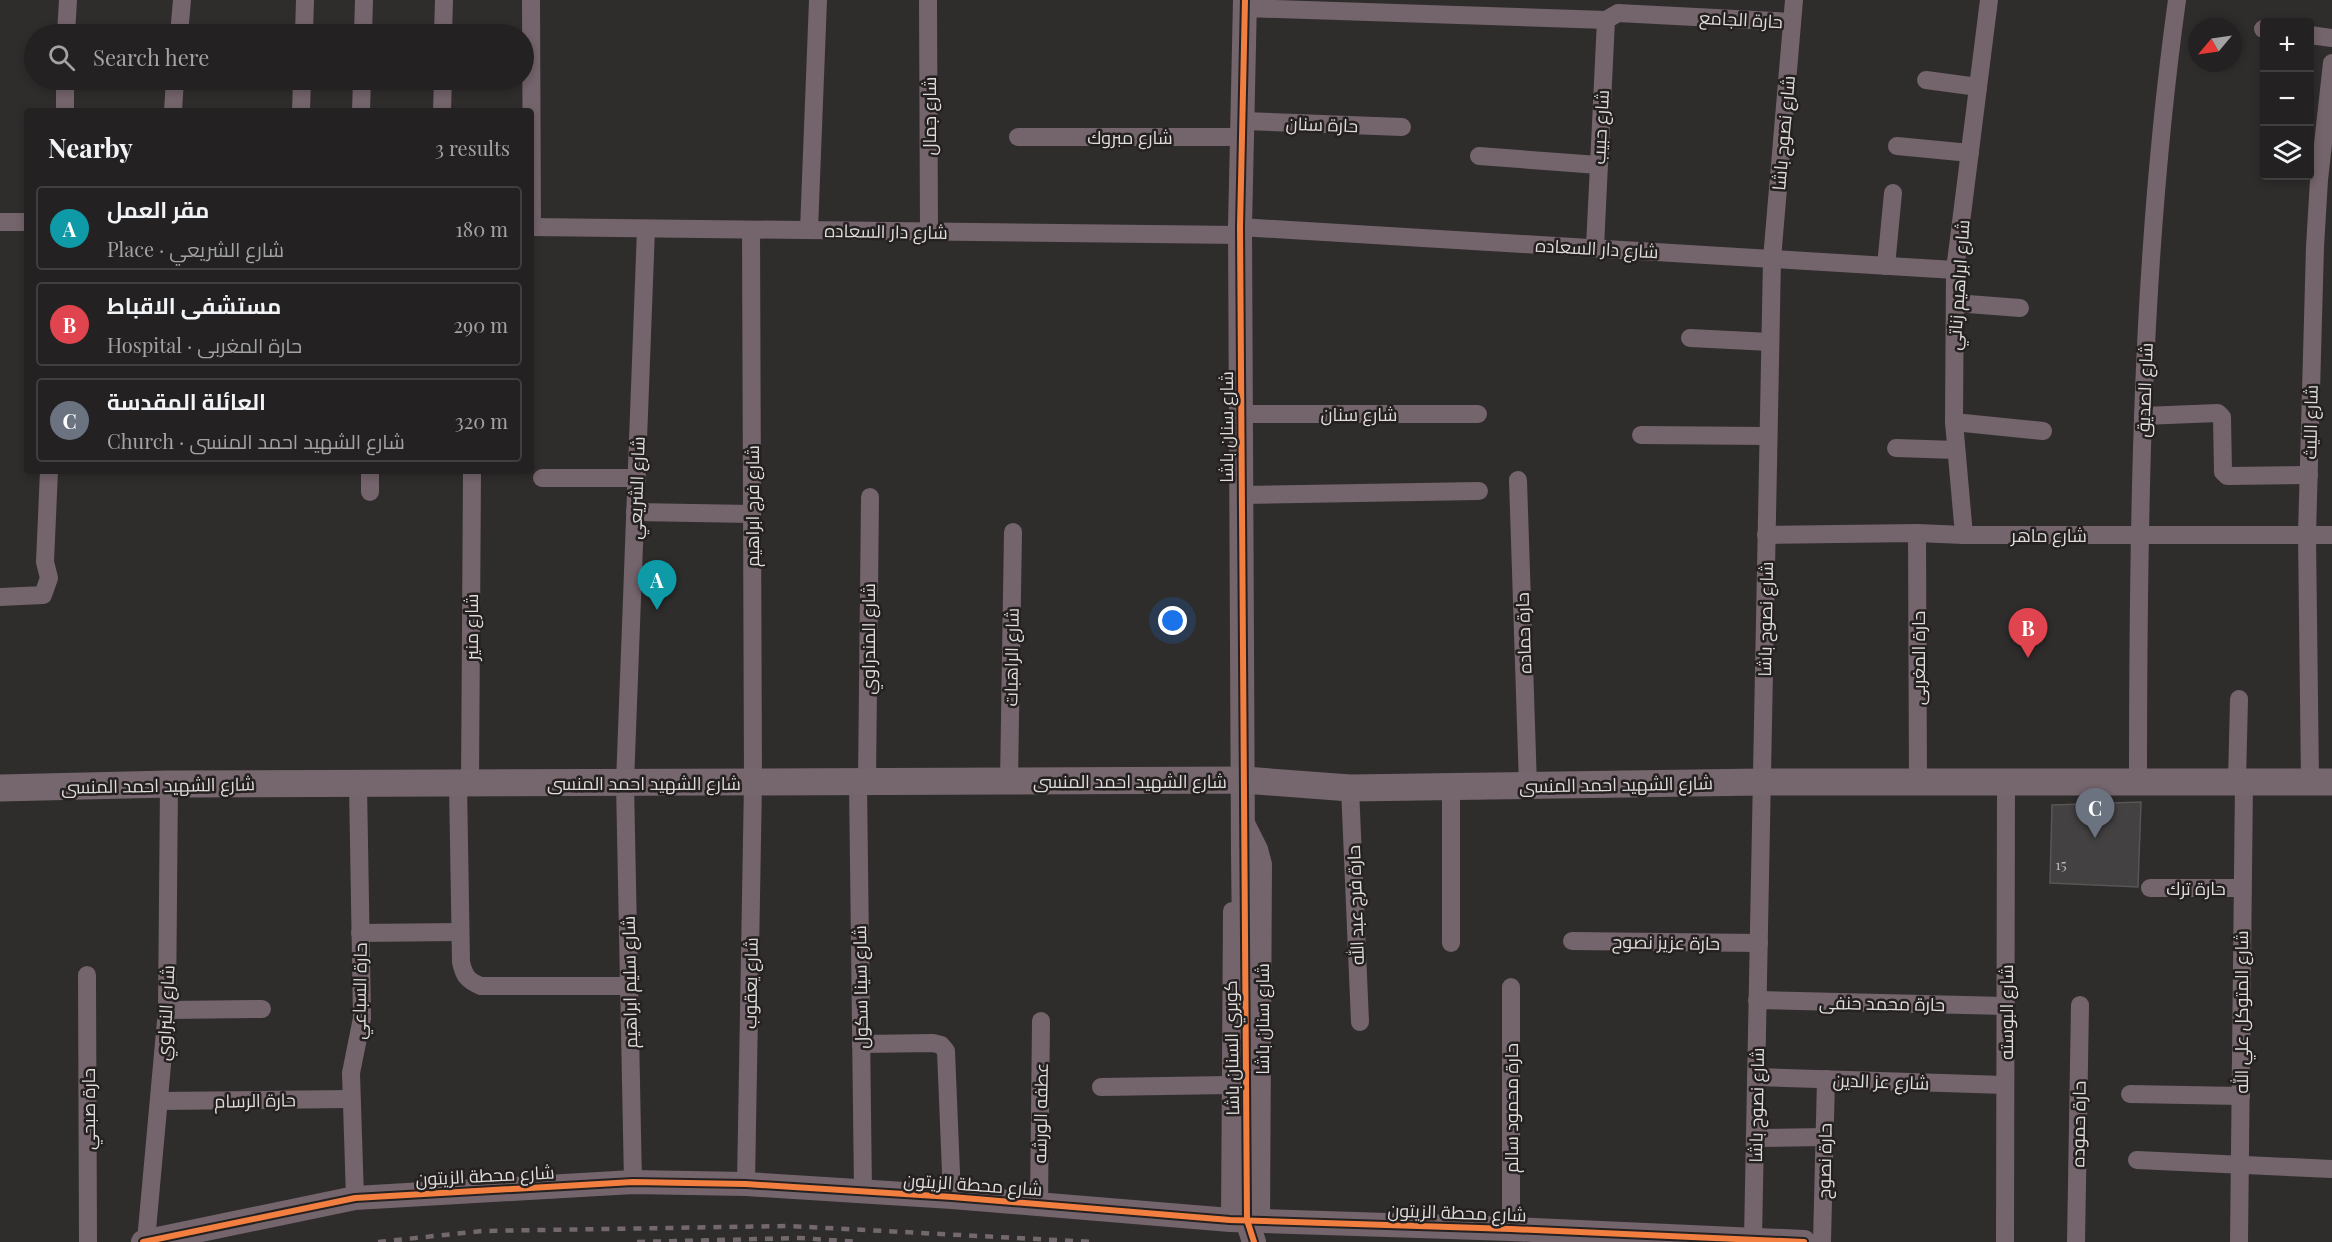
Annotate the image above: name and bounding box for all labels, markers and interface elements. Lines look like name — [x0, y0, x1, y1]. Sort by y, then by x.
street label: حارة الجامع — [1698, 5, 1784, 34]
north arrow — [2188, 18, 2242, 72]
map controls — [2260, 18, 2314, 180]
button: + — [2260, 18, 2314, 72]
search box — [24, 24, 534, 90]
icon: search — [45, 41, 78, 74]
text: Search here — [93, 42, 209, 72]
button: − — [2260, 72, 2314, 126]
street label: شارع نصوح باشا — [1766, 75, 1801, 191]
street label: شارع جمال — [917, 77, 942, 155]
street label: شارع حبيب — [1586, 89, 1615, 165]
street label: حارة سنان — [1285, 111, 1359, 137]
street label: شارع مبروك — [1087, 125, 1173, 150]
button: layers — [2260, 126, 2314, 180]
text: Nearby — [48, 130, 133, 165]
text: 3 results — [435, 134, 510, 161]
text: مقر العمل — [107, 194, 209, 224]
text: A — [63, 215, 76, 242]
text: 180 m — [455, 215, 508, 242]
street label: شارع دار السعاده — [824, 218, 948, 245]
street label: شارع ابراهيم زناتي — [1941, 219, 1978, 351]
street label: شارع دار السعاده — [1535, 233, 1659, 264]
text: Place · شارع الشريعي — [107, 235, 284, 262]
text: مستشفى الاقباط — [107, 290, 281, 320]
text: B — [63, 311, 76, 338]
text: 290 m — [454, 311, 508, 338]
text: Hospital · حارة المغربى — [107, 331, 302, 358]
street label: شارع الصديق — [2130, 342, 2159, 438]
street label: شارع سنان باشا — [1214, 371, 1239, 483]
street label: شارع الليث — [2297, 384, 2324, 460]
text: العائلة المقدسة — [107, 386, 266, 416]
street label: شارع سنان — [1321, 402, 1397, 427]
text: C — [62, 407, 77, 434]
text: 320 m — [455, 407, 508, 434]
text: Church · شارع الشهيد احمد المنسى — [107, 427, 405, 454]
street label: شارع الشريعي — [622, 436, 653, 540]
street label: شارع فرج ابراهيم — [740, 445, 765, 567]
street label: شارع ماهر — [2010, 523, 2087, 548]
pin: A — [638, 560, 676, 610]
street label: شارع نصوح باشا — [1752, 561, 1779, 677]
street label: شارع المندراوي — [856, 583, 883, 695]
street label: حارة حماده — [1510, 592, 1536, 674]
street label: شارع منير — [459, 594, 484, 661]
your location — [1158, 606, 1187, 635]
street label: شارع الراهبات — [998, 608, 1025, 706]
pin: B — [2008, 608, 2048, 658]
street label: حارة المغربى — [1906, 611, 1930, 705]
street label: شارع الشهيد احمد المنسى — [1033, 769, 1227, 794]
street label: شارع الشهيد احمد المنسى — [1519, 770, 1713, 799]
street label: شارع الشهيد احمد المنسى — [61, 771, 255, 800]
street label: شارع الشهيد احمد المنسى — [547, 771, 741, 796]
pin: C — [2076, 788, 2114, 838]
street label: حارة فرج عبد الله — [1341, 845, 1370, 965]
house number: 15 — [2055, 854, 2067, 874]
street label: حارة ترك — [2166, 876, 2226, 900]
street label: شارع سليم ابراهيم — [616, 915, 643, 1049]
street label: شارع سينا سكول — [847, 925, 874, 1049]
street label: حارة عزيز نصوح — [1612, 929, 1720, 956]
street label: شارع المتوكل علي الله — [2229, 930, 2256, 1094]
street label: شارع يعقوب — [737, 937, 764, 1029]
street label: حارة السباعي — [346, 942, 375, 1040]
street label: شارع سنان باشا — [1250, 963, 1275, 1075]
street label: شارع النبراوي — [151, 964, 182, 1062]
street label: شارع البوسته — [1994, 964, 2019, 1060]
street label: كوبري السنان باشا — [1218, 980, 1247, 1116]
street label: حارة محمد حنفى — [1819, 990, 1945, 1016]
street label: حارة محمود سالم — [1499, 1043, 1524, 1173]
street label: شارع نصوح باشا — [1743, 1047, 1770, 1163]
street label: عطفه الورشه — [1027, 1062, 1053, 1164]
street label: شارع عز الدين — [1832, 1067, 1930, 1096]
street label: حارة صبحي — [76, 1068, 103, 1150]
street label: حارة حموده — [2065, 1080, 2091, 1168]
street label: حارة الرسام — [214, 1087, 296, 1114]
street label: حارة نصوح — [1811, 1123, 1838, 1199]
street label: شارع محطة الزيتون — [415, 1159, 555, 1192]
street label: شارع محطة الزيتون — [903, 1167, 1043, 1202]
street label: شارع محطة الزيتون — [1387, 1198, 1527, 1227]

